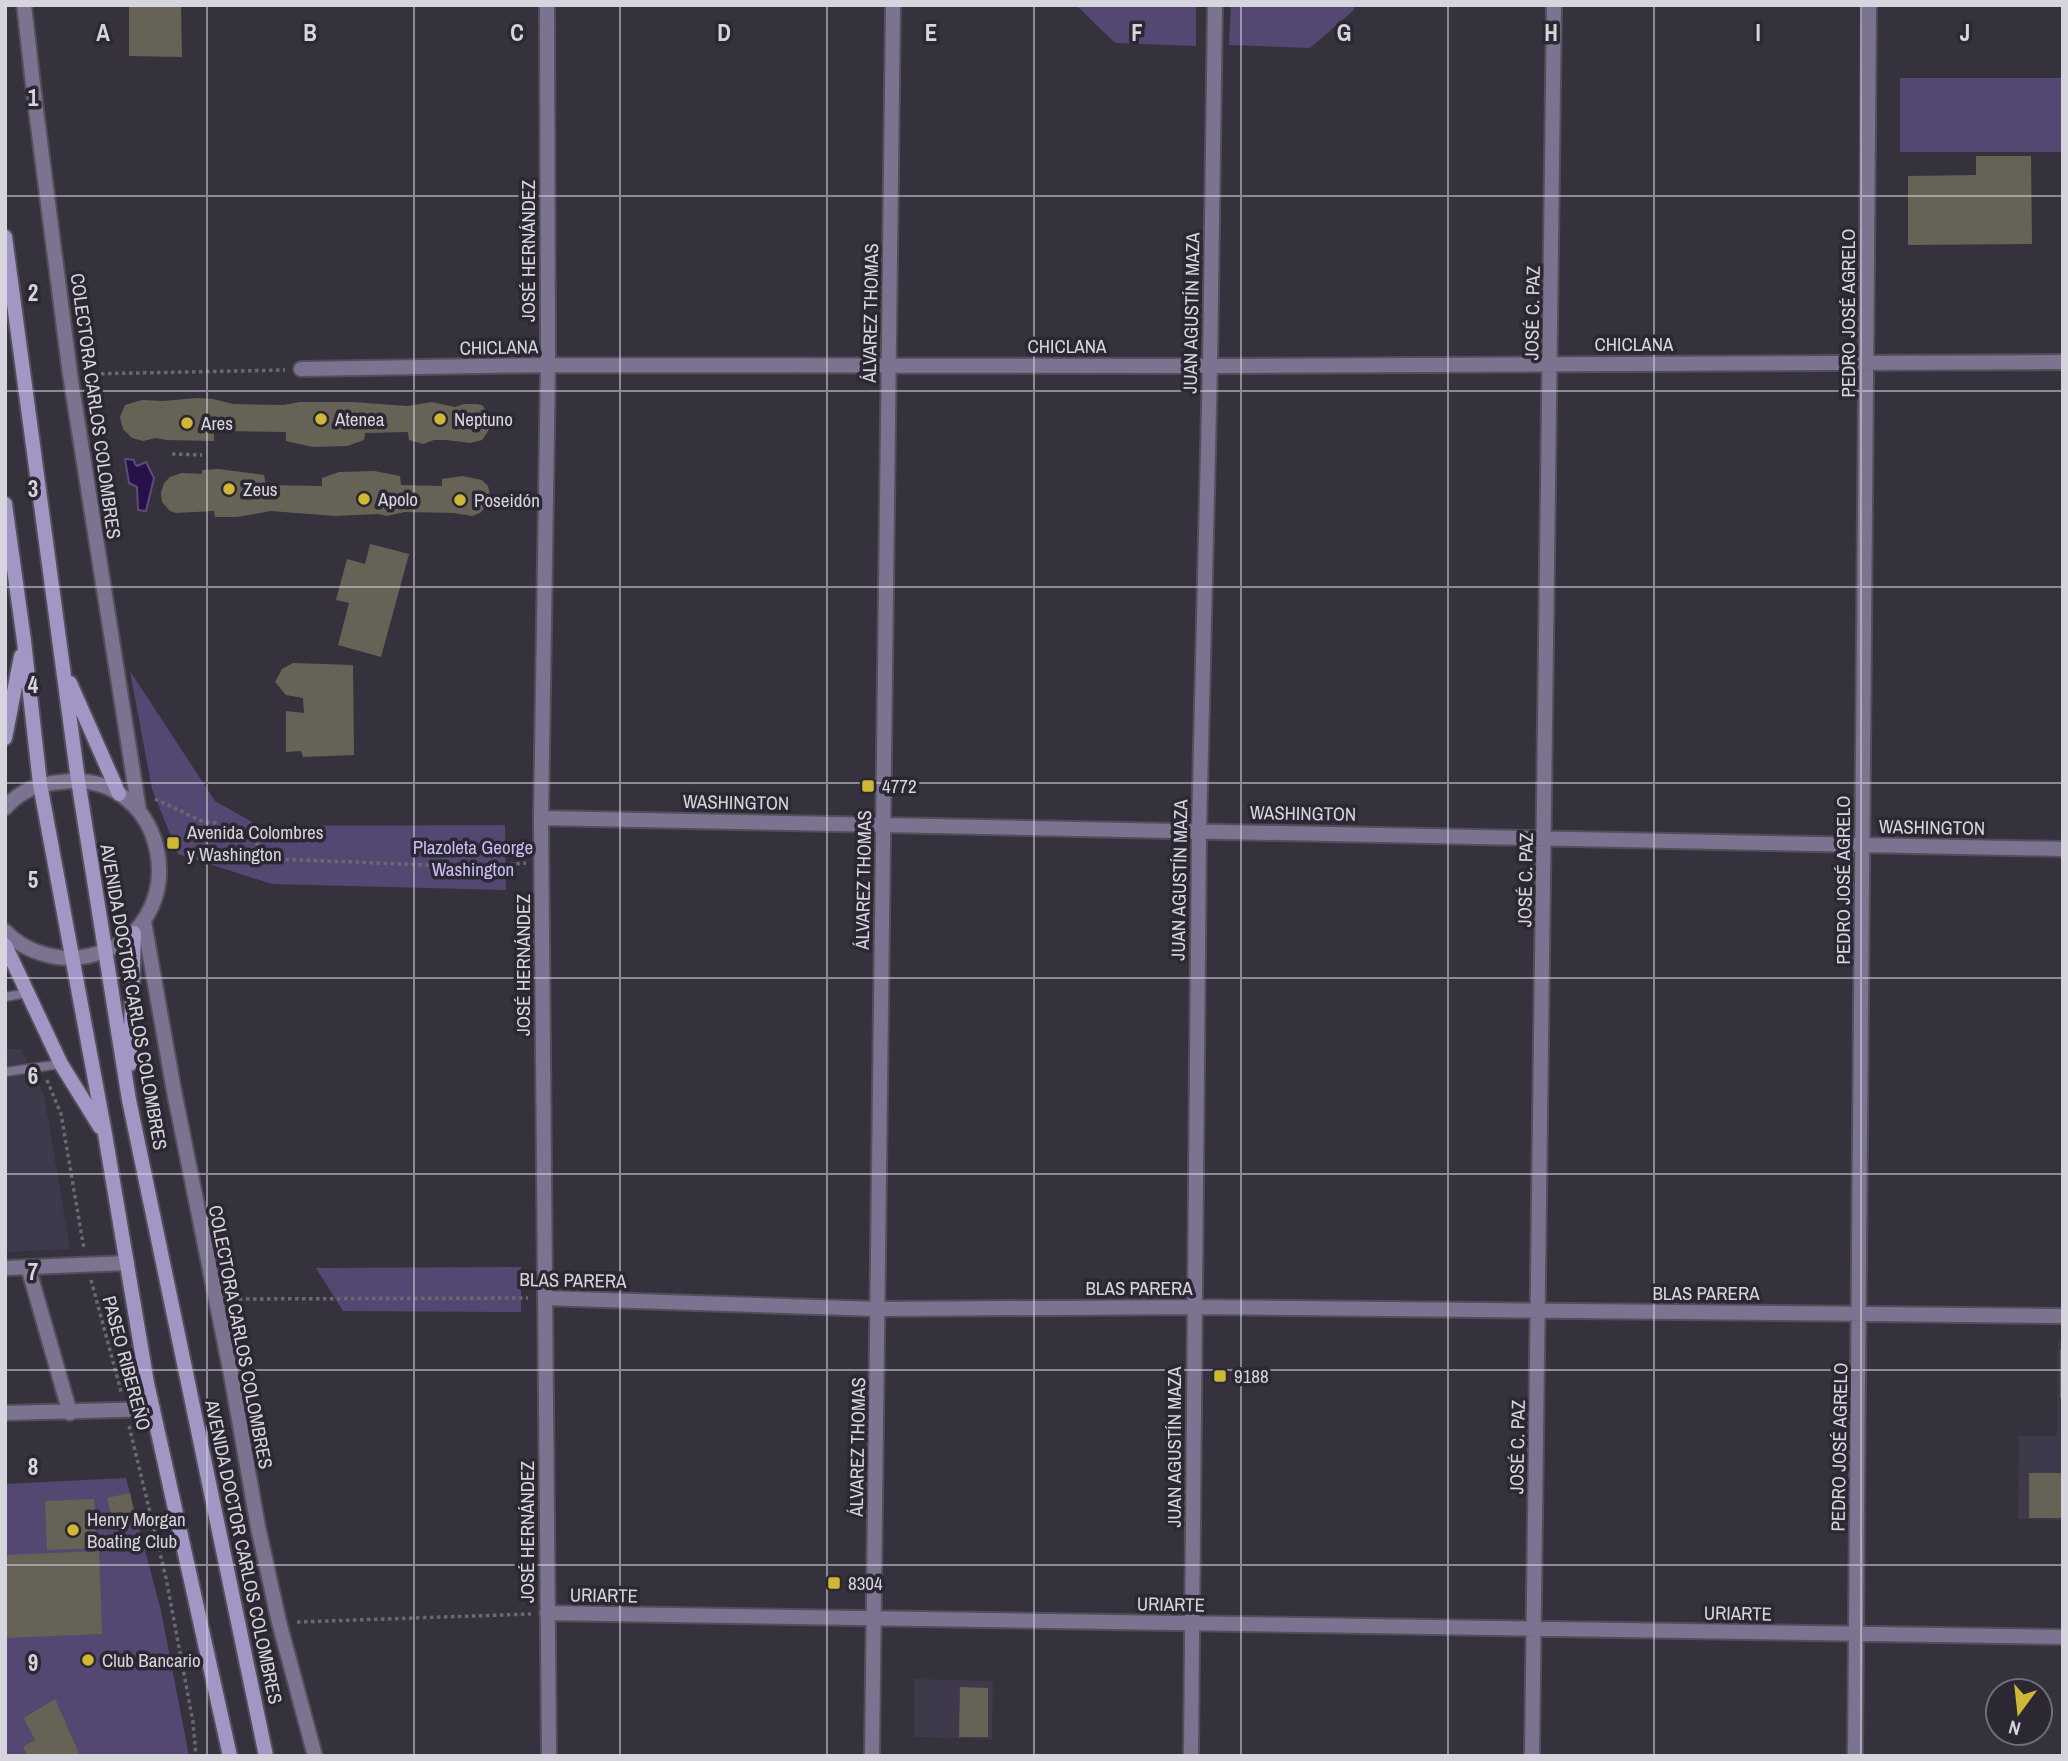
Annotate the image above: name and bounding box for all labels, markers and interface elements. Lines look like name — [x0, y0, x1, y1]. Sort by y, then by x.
text: A — [96, 17, 110, 48]
text: B — [303, 17, 317, 48]
text: C — [510, 17, 524, 48]
text: D — [717, 17, 731, 48]
text: E — [925, 17, 937, 48]
text: F — [1131, 17, 1143, 48]
text: G — [1337, 17, 1351, 48]
text: H — [1544, 17, 1558, 48]
text: I — [1755, 17, 1761, 48]
text: J — [1960, 17, 1970, 48]
text: 1 — [28, 82, 39, 113]
street label: JOSÉ HERNÁNDEZ — [515, 180, 541, 322]
street label: PEDRO JOSÉ AGRELO — [1835, 229, 1861, 397]
street label: JUAN AGUSTÍN MAZA — [1177, 232, 1205, 394]
street label: ÁLVAREZ THOMAS — [856, 243, 884, 384]
street label: JOSÉ C. PAZ — [1518, 265, 1546, 360]
street label: COLECTORA CARLOS COLOMBRES — [64, 271, 128, 541]
text: 2 — [28, 277, 38, 308]
street label: CHICLANA — [1595, 331, 1674, 357]
street label: CHICLANA — [459, 333, 539, 361]
street label: CHICLANA — [1028, 333, 1107, 359]
place label: Atenea — [334, 406, 385, 432]
place label: Neptuno — [454, 406, 513, 432]
place label: Ares — [200, 410, 233, 436]
marker: Atenea — [313, 411, 329, 427]
marker: Neptuno — [432, 411, 448, 427]
marker: Ares — [179, 415, 195, 431]
text: 3 — [28, 473, 38, 504]
place label: Zeus — [243, 476, 278, 502]
marker: Zeus — [221, 481, 237, 497]
place label: Apolo — [377, 486, 418, 512]
place label: Poseidón — [474, 487, 540, 513]
marker: Apolo — [356, 491, 372, 507]
marker: Poseidón — [452, 492, 468, 508]
text: 4 — [28, 669, 39, 700]
place label: 4772 — [882, 773, 917, 799]
marker: 4772 — [860, 778, 876, 794]
street label: WASHINGTON — [683, 788, 789, 816]
street label: PEDRO JOSÉ AGRELO — [1830, 796, 1856, 964]
street label: JUAN AGUSTÍN MAZA — [1165, 799, 1193, 961]
street label: WASHINGTON — [1250, 799, 1356, 827]
street label: ÁLVAREZ THOMAS — [849, 810, 877, 951]
street label: WASHINGTON — [1879, 813, 1985, 841]
place label: Avenida Colombres y Washington — [186, 819, 324, 867]
street label: JOSÉ C. PAZ — [1511, 832, 1539, 927]
park label: Plazoleta George Washington — [413, 834, 533, 882]
marker: Avenida Colombres y Washington — [165, 835, 181, 851]
street label: AVENIDA DOCTOR CARLOS COLOMBRES — [94, 841, 174, 1152]
text: 5 — [28, 864, 38, 895]
street label: JOSÉ HERNÁNDEZ — [510, 894, 536, 1036]
text: 6 — [28, 1060, 38, 1091]
street label: COLECTORA CARLOS COLOMBRES — [203, 1203, 279, 1471]
text: 7 — [28, 1256, 38, 1287]
street label: BLAS PARERA — [519, 1266, 627, 1294]
street label: BLAS PARERA — [1085, 1275, 1193, 1301]
street label: BLAS PARERA — [1652, 1280, 1760, 1306]
street label: PASEO RIBEREÑO — [97, 1293, 157, 1433]
street label: PEDRO JOSÉ AGRELO — [1825, 1362, 1853, 1532]
place label: 9188 — [1234, 1363, 1269, 1389]
street label: JUAN AGUSTÍN MAZA — [1161, 1366, 1187, 1528]
marker: 9188 — [1212, 1368, 1228, 1384]
street label: ÁLVAREZ THOMAS — [843, 1377, 871, 1518]
street label: AVENIDA DOCTOR CARLOS COLOMBRES — [199, 1397, 289, 1706]
street label: JOSÉ C. PAZ — [1503, 1399, 1531, 1494]
text: 8 — [28, 1451, 38, 1482]
street label: JOSÉ HERNÁNDEZ — [514, 1461, 540, 1603]
place label: Henry Morgan Boating Club — [87, 1506, 186, 1554]
marker: Henry Morgan Boating Club — [65, 1522, 81, 1538]
place label: 8304 — [848, 1570, 883, 1596]
marker: 8304 — [826, 1575, 842, 1591]
street label: URIARTE — [570, 1581, 638, 1609]
street label: URIARTE — [1137, 1590, 1205, 1618]
street label: URIARTE — [1704, 1599, 1772, 1627]
text: 9 — [28, 1647, 38, 1678]
place label: Club Bancario — [102, 1647, 201, 1673]
marker: Club Bancario — [80, 1652, 96, 1668]
north arrow — [1984, 1677, 2054, 1747]
text: N — [2006, 1714, 2023, 1742]

